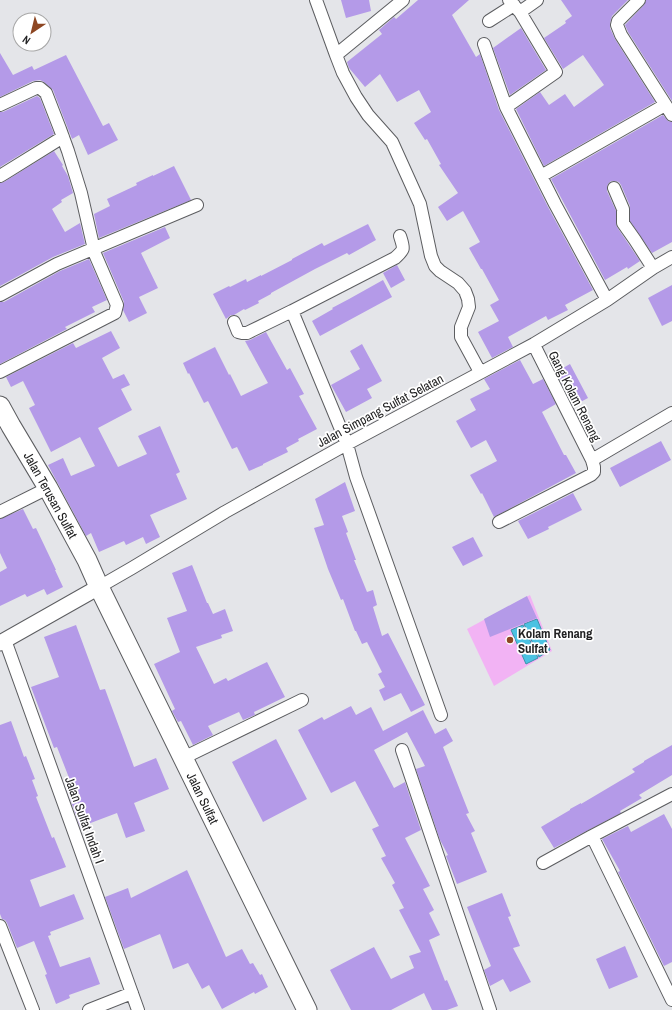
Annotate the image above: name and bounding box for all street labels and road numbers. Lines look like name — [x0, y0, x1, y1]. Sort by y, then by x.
street label: Gang Kolam Renang — [544, 348, 605, 444]
street label: Jalan Simpang Sulfat Selatan — [314, 370, 446, 451]
street label: Jalan Terusan Sulfat — [20, 449, 81, 542]
street label: Jalan Sulfat — [183, 769, 222, 827]
street label: Jalan Sulfat Indah I — [61, 774, 108, 866]

